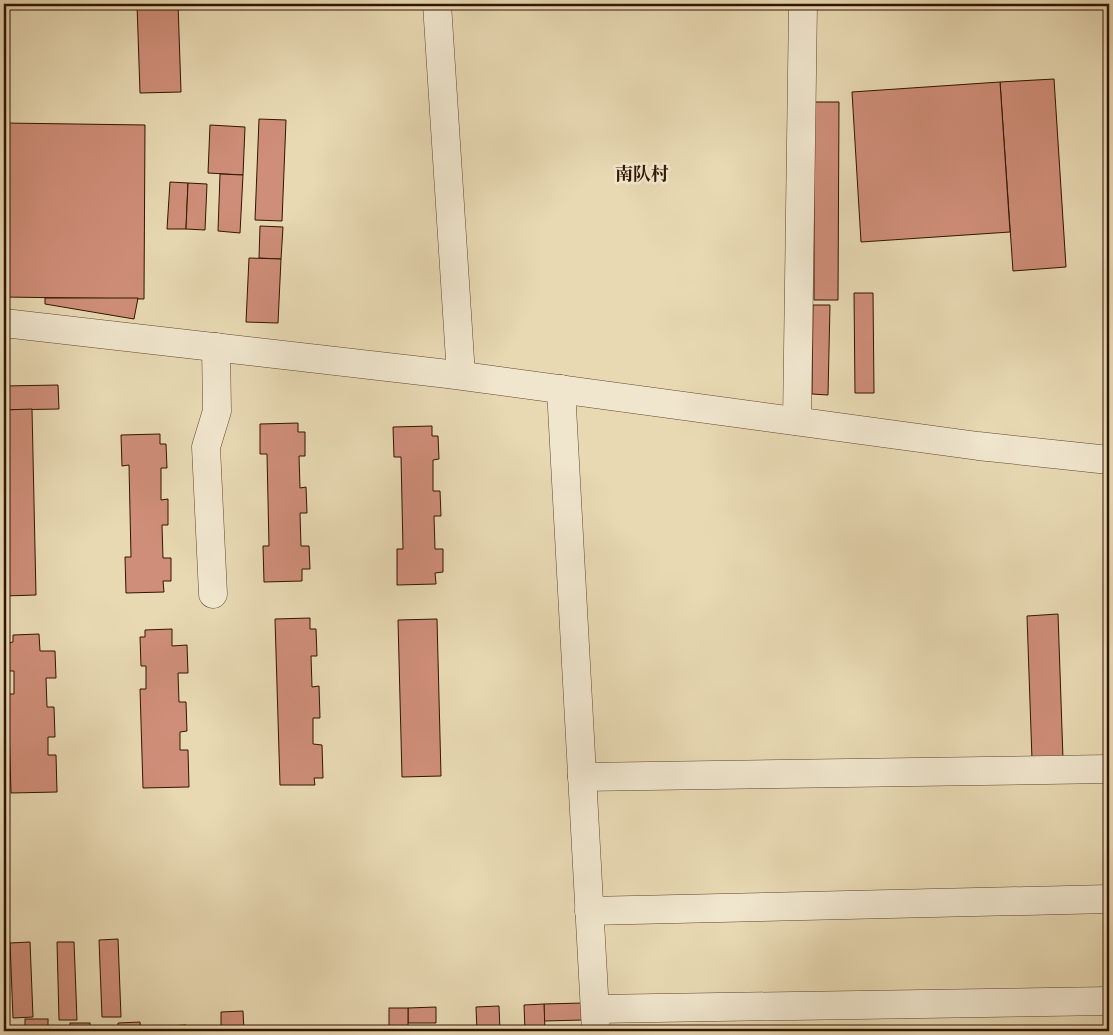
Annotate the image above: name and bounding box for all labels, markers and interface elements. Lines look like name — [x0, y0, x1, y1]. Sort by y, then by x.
district label: 南队村 — [615, 164, 669, 185]

